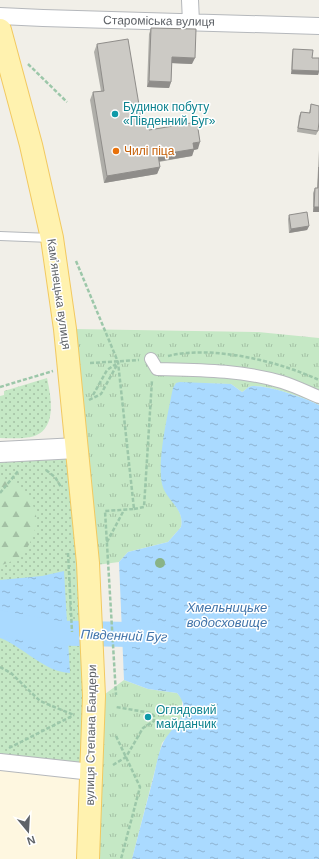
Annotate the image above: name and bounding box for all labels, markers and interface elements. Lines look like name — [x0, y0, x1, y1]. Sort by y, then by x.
street label: Староміська вулиця — [103, 13, 215, 29]
place label: Будинок побуту «Південний Буг» — [123, 100, 216, 128]
marker: Будинок побуту «Південний Буг» — [110, 109, 120, 119]
place label: Чилі піца — [124, 144, 175, 158]
marker: Чилі піца — [111, 146, 121, 156]
street label: Камʼянецька вулиця — [44, 238, 74, 350]
water label: Хмельницьке водосховище — [186, 600, 267, 630]
water label: Південний Буг — [80, 626, 168, 645]
street label: вулиця Степана Бандери — [83, 664, 99, 806]
place label: Оглядовий майданчик — [156, 703, 217, 731]
marker: Оглядовий майданчик — [143, 712, 153, 722]
north arrow — [8, 811, 48, 851]
text: N — [25, 834, 37, 847]

